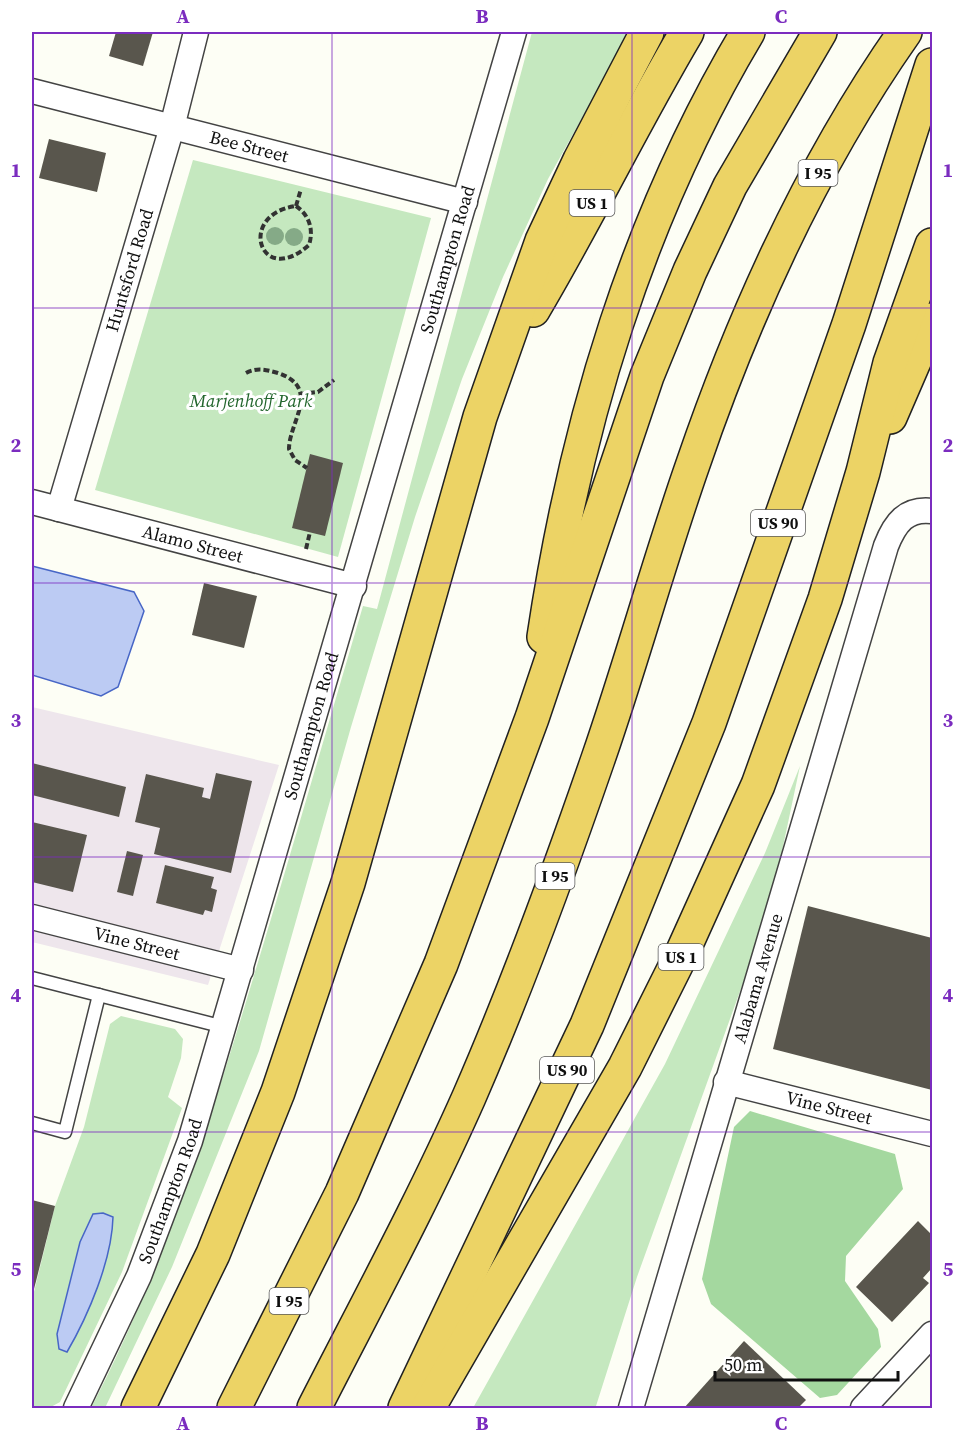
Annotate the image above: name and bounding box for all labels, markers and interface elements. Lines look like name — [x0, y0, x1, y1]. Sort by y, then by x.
text: A — [176, 2, 190, 30]
text: B — [475, 2, 489, 30]
text: C — [775, 2, 787, 30]
street label: Bee Street — [207, 124, 291, 168]
text: 1 — [11, 156, 21, 184]
text: 1 — [943, 156, 953, 184]
road number: I 95 — [798, 160, 838, 186]
street label: Southampton Road — [414, 182, 481, 336]
road number: US 1 — [570, 190, 614, 216]
street label: Huntsford Road — [99, 205, 159, 335]
park label: Marjenhoff Park — [189, 388, 313, 413]
text: 2 — [11, 431, 22, 459]
text: 2 — [943, 431, 954, 459]
road number: US 90 — [751, 510, 805, 536]
street label: Alamo Street — [140, 518, 246, 569]
street label: Southampton Road — [277, 649, 344, 803]
text: 3 — [11, 706, 22, 734]
text: 3 — [943, 706, 954, 734]
road number: I 95 — [536, 863, 574, 889]
street label: Alabama Avenue — [727, 910, 789, 1046]
street label: Vine Street — [91, 920, 183, 966]
road number: US 1 — [658, 944, 704, 970]
text: 4 — [11, 981, 22, 1009]
text: 4 — [943, 981, 954, 1009]
road number: US 90 — [540, 1057, 594, 1083]
street label: Vine Street — [783, 1085, 875, 1130]
street label: Southampton Road — [132, 1115, 208, 1267]
text: 5 — [11, 1255, 22, 1283]
text: 5 — [943, 1255, 954, 1283]
road number: I 95 — [270, 1288, 308, 1314]
scale bar — [715, 1344, 898, 1382]
text: 50 m — [724, 1352, 762, 1377]
text: A — [176, 1409, 190, 1437]
text: B — [475, 1409, 489, 1437]
text: C — [775, 1409, 787, 1437]

